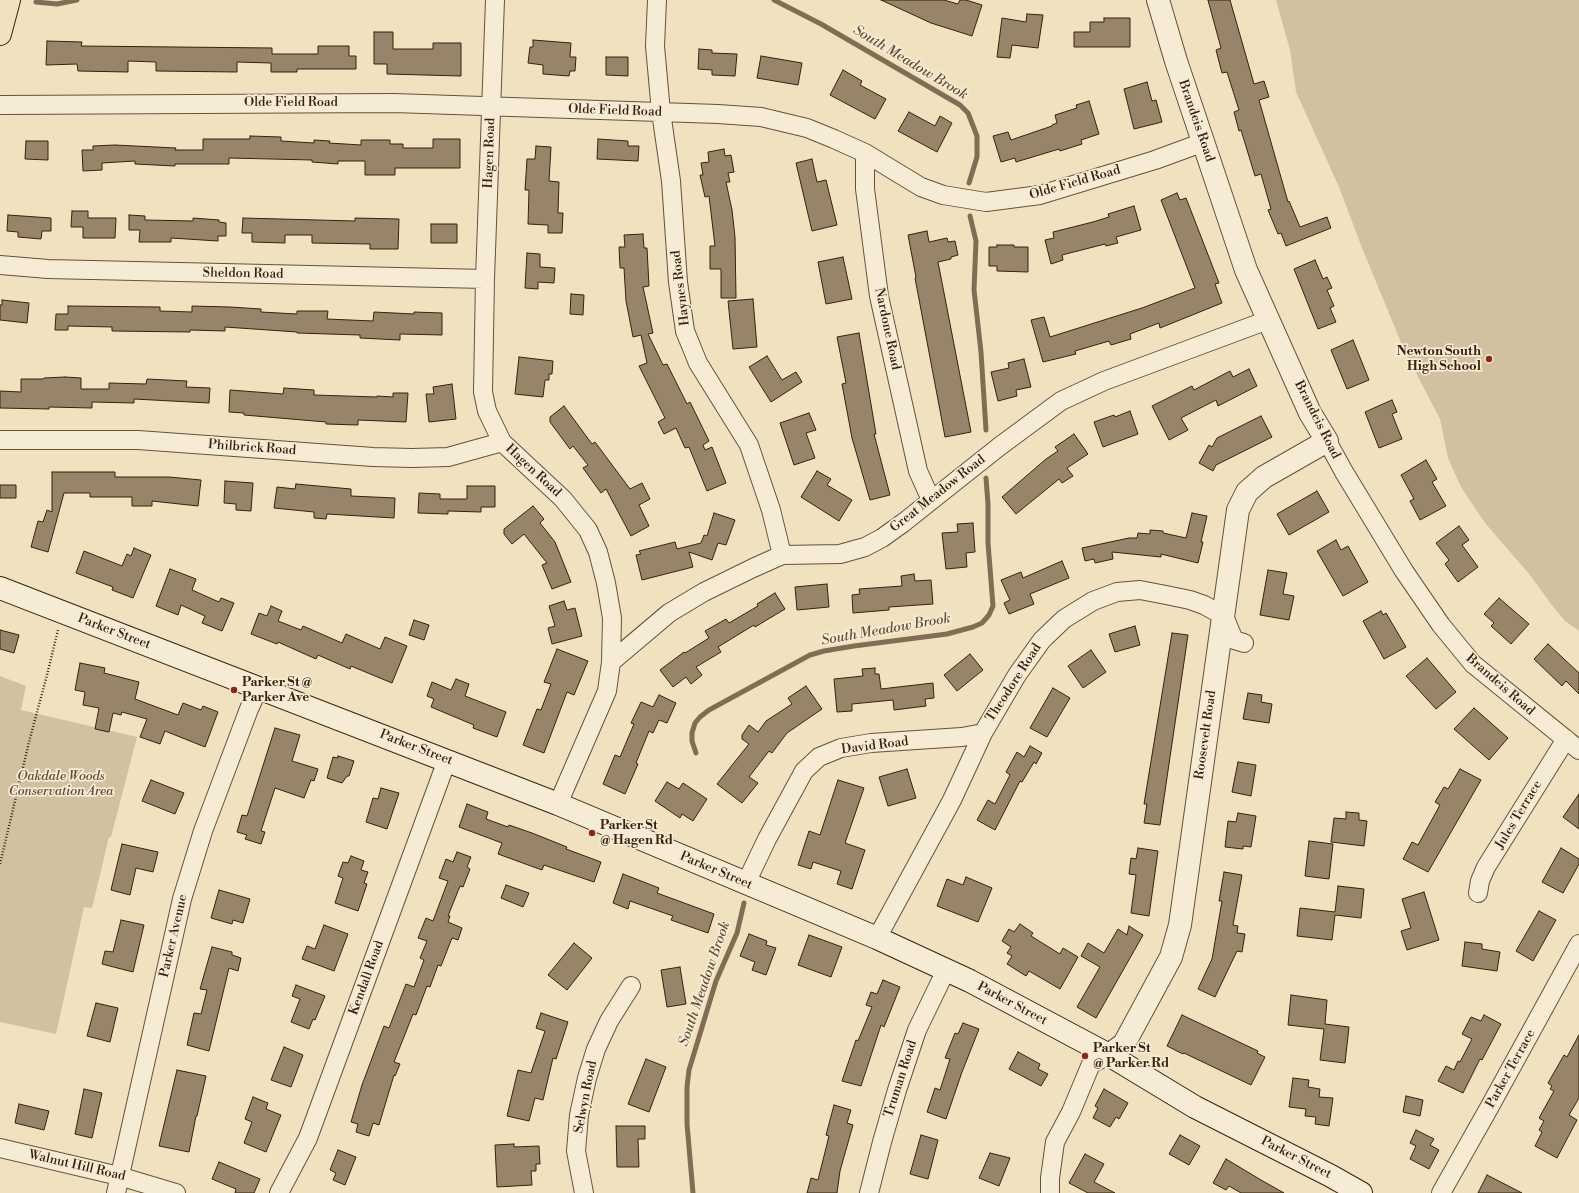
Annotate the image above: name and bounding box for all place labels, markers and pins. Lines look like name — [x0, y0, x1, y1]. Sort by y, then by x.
place label: Newton South High School — [1397, 344, 1481, 375]
marker: Newton South High School — [1484, 354, 1494, 364]
place label: Parker St @ Parker Ave — [242, 675, 312, 706]
marker: Parker St @ Parker Ave — [229, 685, 239, 695]
place label: Parker St @ Hagen Rd — [600, 818, 673, 849]
marker: Parker St @ Hagen Rd — [587, 828, 597, 838]
place label: Parker St @ Parker Rd — [1093, 1041, 1169, 1072]
marker: Parker St @ Parker Rd — [1080, 1051, 1090, 1061]

